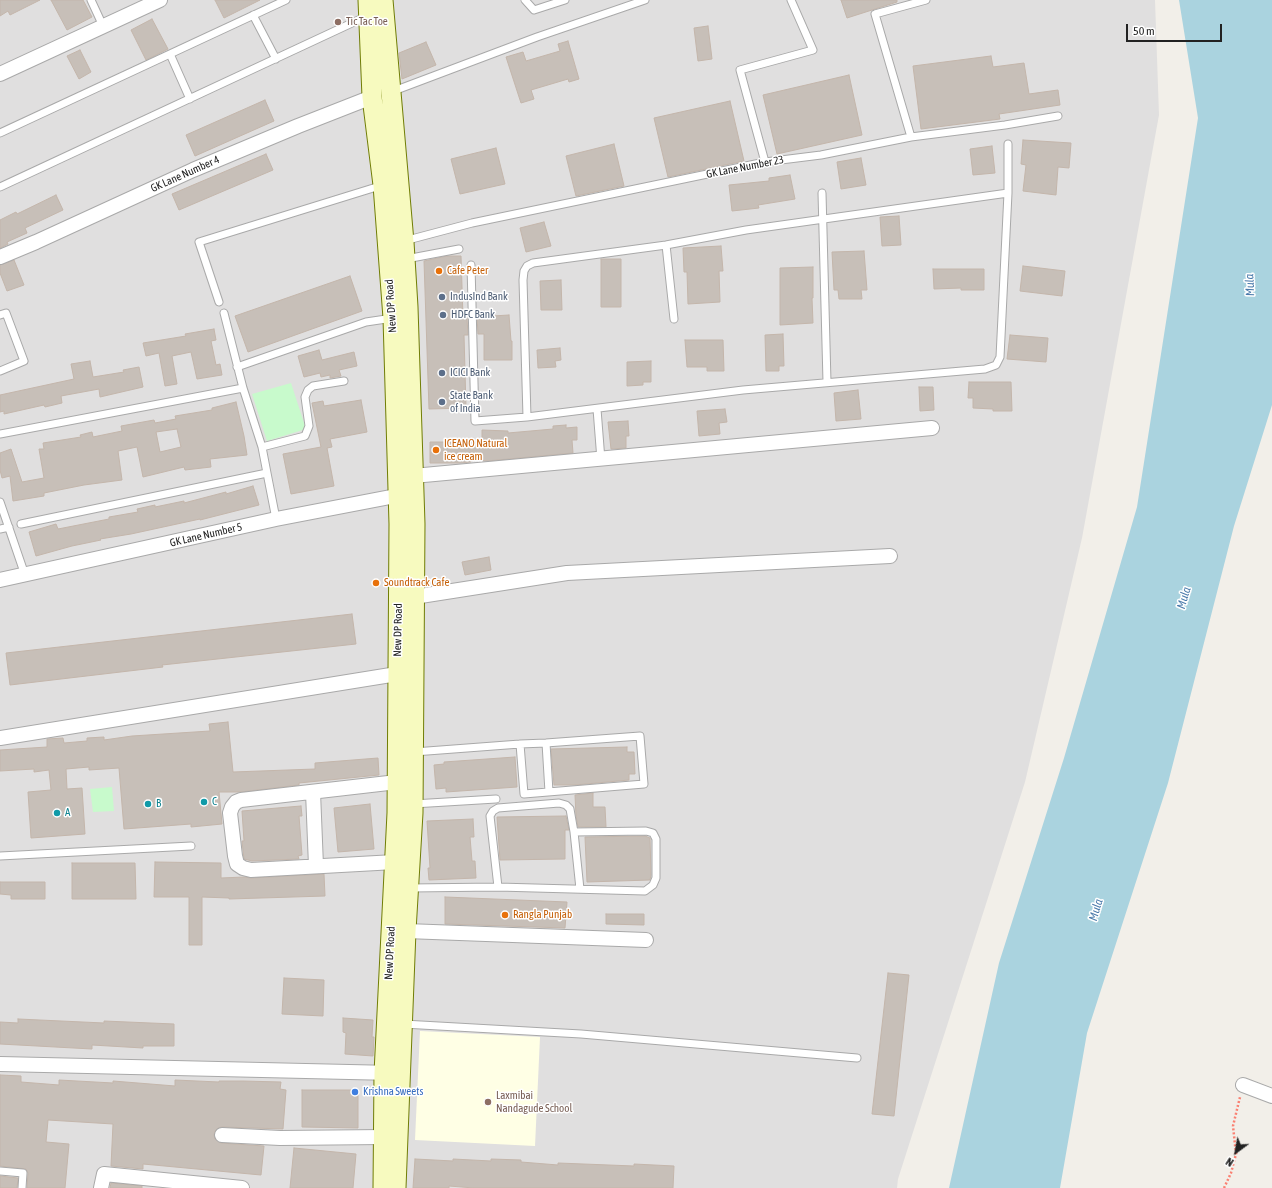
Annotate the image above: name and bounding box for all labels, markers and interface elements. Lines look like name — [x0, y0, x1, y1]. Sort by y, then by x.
place label: Tic Tac Toe — [346, 15, 388, 29]
scale bar — [1128, 16, 1224, 42]
marker: Tic Tac Toe — [333, 17, 343, 27]
text: 50 m — [1133, 24, 1155, 38]
street label: GK Lane Number 4 — [149, 153, 221, 195]
street label: GK Lane Number 23 — [705, 153, 785, 181]
place label: Cafe Peter — [447, 264, 488, 278]
marker: Cafe Peter — [434, 266, 444, 276]
water label: Mula — [1242, 273, 1258, 297]
street label: New DP Road — [383, 279, 399, 333]
place label: IndusInd Bank — [450, 290, 508, 304]
marker: IndusInd Bank — [437, 292, 447, 302]
place label: HDFC Bank — [451, 308, 495, 322]
marker: HDFC Bank — [438, 310, 448, 320]
place label: ICICI Bank — [450, 366, 490, 380]
marker: ICICI Bank — [437, 368, 447, 378]
place label: State Bank of India — [450, 389, 493, 415]
marker: State Bank of India — [437, 397, 447, 407]
place label: ICEANO Natural ice cream — [444, 437, 507, 463]
marker: ICEANO Natural ice cream — [431, 445, 441, 455]
street label: GK Lane Number 5 — [169, 520, 243, 550]
place label: Soundtrack Cafe — [384, 576, 449, 590]
marker: Soundtrack Cafe — [371, 578, 381, 588]
water label: Mula — [1174, 585, 1194, 611]
street label: New DP Road — [391, 603, 405, 657]
place label: C — [212, 795, 217, 809]
place label: B — [156, 797, 161, 811]
marker: C — [199, 797, 209, 807]
marker: B — [143, 799, 153, 809]
place label: A — [65, 806, 70, 820]
marker: A — [52, 808, 62, 818]
water label: Mula — [1086, 897, 1106, 923]
place label: Rangla Punjab — [513, 908, 572, 922]
marker: Rangla Punjab — [500, 910, 510, 920]
street label: New DP Road — [382, 926, 398, 980]
place label: Krishna Sweets — [363, 1085, 423, 1099]
marker: Krishna Sweets — [350, 1087, 360, 1097]
place label: Laxmibai Nandagude School — [496, 1089, 572, 1115]
marker: Laxmibai Nandagude School — [483, 1097, 493, 1107]
north arrow — [1216, 1132, 1256, 1172]
text: N — [1224, 1155, 1236, 1169]

